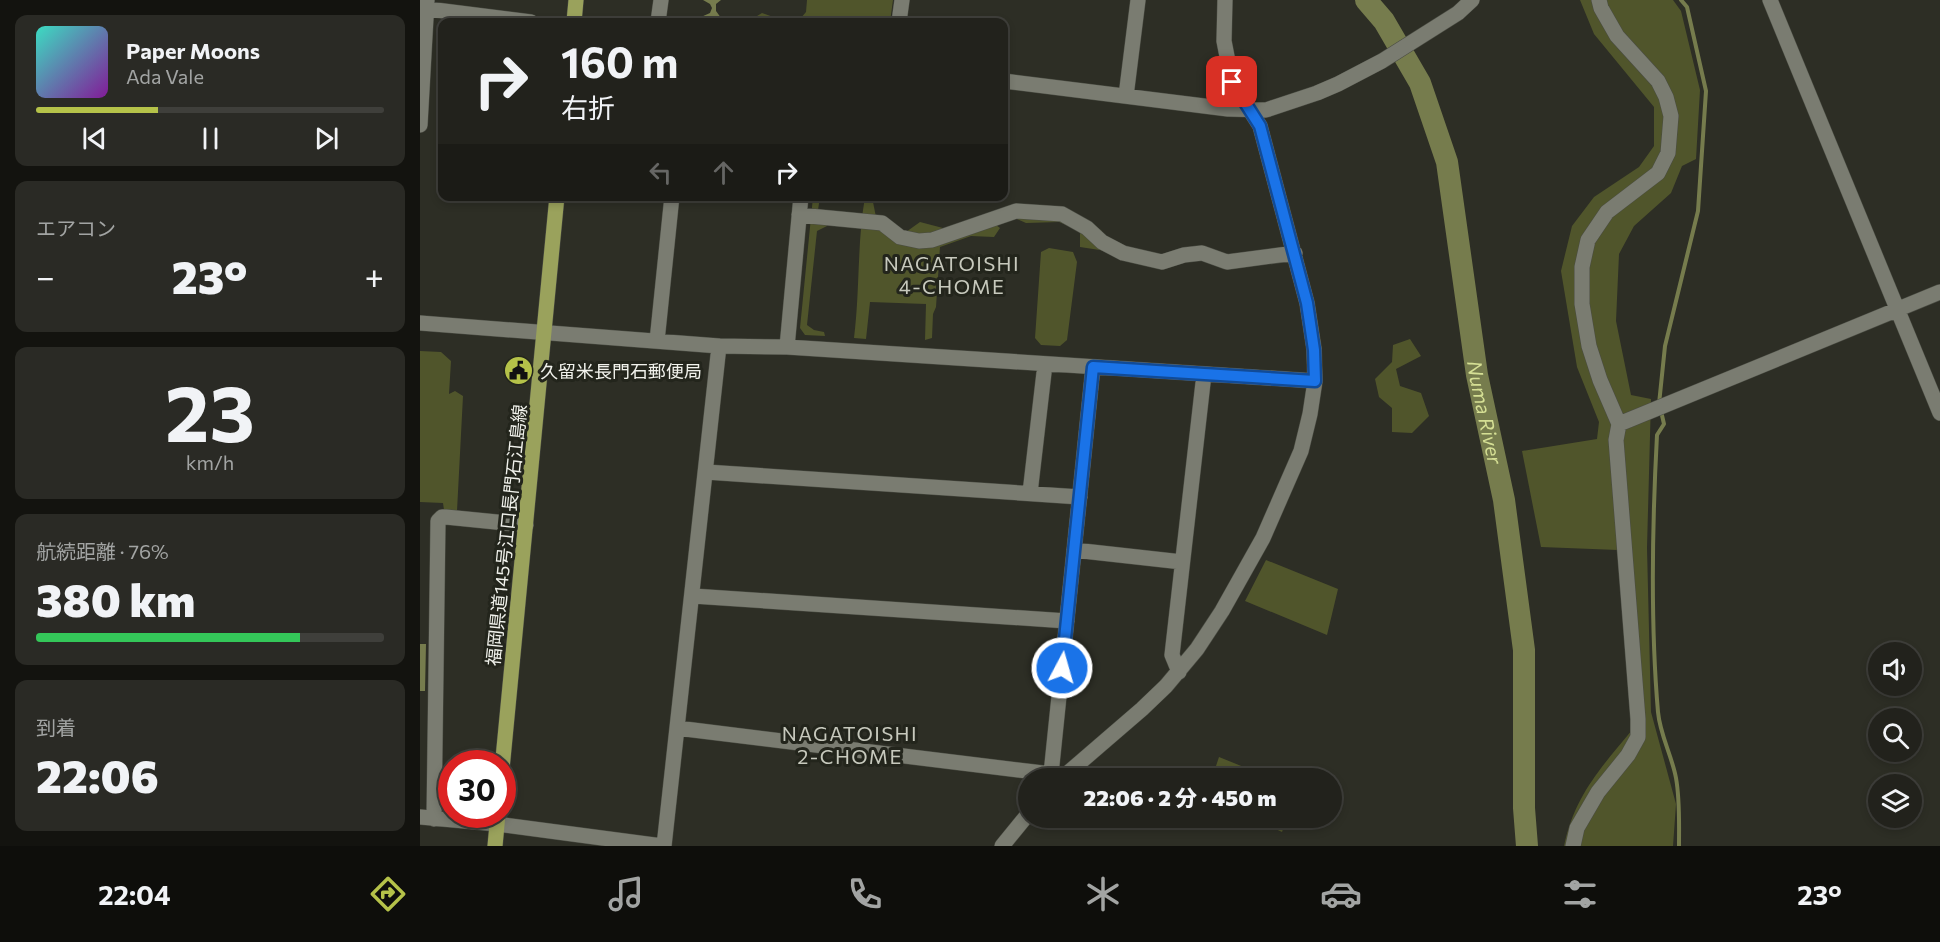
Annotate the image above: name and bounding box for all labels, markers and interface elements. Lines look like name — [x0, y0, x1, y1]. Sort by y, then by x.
text: 160 m — [561, 35, 679, 87]
text: Paper Moons — [126, 37, 260, 64]
icon: right — [462, 42, 540, 120]
pin — [1206, 56, 1257, 107]
text: Ada Vale — [126, 64, 204, 88]
icon: arrive — [1215, 65, 1248, 98]
text: 右折 — [561, 91, 615, 124]
icon: previous — [78, 122, 111, 155]
icon: pause — [194, 122, 227, 155]
icon: next — [310, 122, 343, 155]
icon: left — [644, 156, 677, 189]
icon: ahead — [707, 156, 740, 189]
icon: right — [770, 156, 803, 189]
text: エアコン — [36, 216, 116, 240]
text: 23° — [172, 248, 248, 303]
district label: NAGATOISHI 4-CHOME — [884, 251, 1020, 298]
text: − — [36, 255, 55, 296]
text: + — [365, 255, 384, 296]
public building icon: 久留米長門石郵便局 — [503, 355, 535, 387]
water label: Numa River — [1463, 359, 1508, 467]
place label: 久留米長門石郵便局 — [540, 360, 702, 382]
text: 23 — [165, 363, 255, 458]
street label: 福岡県道145号江口長門石江島線 — [481, 403, 531, 667]
text: km/h — [186, 450, 234, 474]
text: 航続距離 · 76% — [36, 539, 169, 563]
text: 380 km — [36, 571, 195, 626]
position arrow — [1030, 636, 1094, 700]
map controls — [1868, 642, 1922, 828]
button: sound — [1868, 642, 1922, 696]
button: search — [1868, 708, 1922, 762]
text: 到着 — [36, 715, 76, 739]
district label: NAGATOISHI 2-CHOME — [782, 721, 918, 768]
text: 22:06 — [36, 747, 159, 802]
speed limit sign: 30 — [438, 750, 516, 828]
button: layers — [1868, 774, 1922, 828]
text: 22:06 · 2 分 · 450 m — [1084, 784, 1276, 811]
icon: directions — [367, 873, 409, 915]
icon: music — [605, 873, 647, 915]
icon: phone — [844, 873, 886, 915]
icon: climate — [1082, 873, 1124, 915]
icon: car — [1320, 873, 1362, 915]
icon: filters — [1559, 873, 1601, 915]
text: 22:04 — [98, 878, 171, 911]
text: 23° — [1797, 878, 1842, 911]

